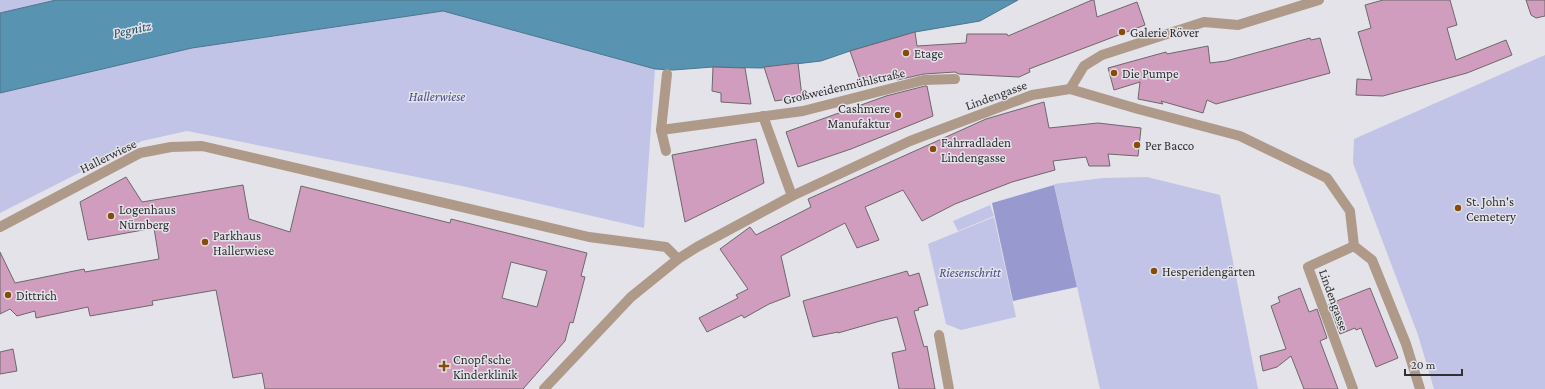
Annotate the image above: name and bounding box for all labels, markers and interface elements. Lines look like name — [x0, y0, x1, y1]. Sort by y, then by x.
water label: Pegnitz — [111, 17, 153, 41]
place label: Galerie Röver — [1130, 25, 1200, 40]
marker: Galerie Röver — [1117, 27, 1127, 37]
place label: Etage — [914, 46, 943, 61]
marker: Etage — [901, 48, 911, 58]
street label: Großweidenmühlstraße — [782, 65, 907, 107]
place label: Die Pumpe — [1122, 66, 1179, 81]
marker: Die Pumpe — [1109, 68, 1119, 78]
street label: Lindengasse — [963, 77, 1029, 113]
park label: Hallerwiese — [409, 89, 465, 104]
place label: Cashmere Manufaktur — [827, 101, 890, 131]
marker: Cashmere Manufaktur — [893, 110, 903, 120]
place label: Fahrradladen Lindengasse — [941, 135, 1011, 165]
street label: Hallerwiese — [77, 136, 139, 176]
place label: Per Bacco — [1145, 138, 1194, 153]
marker: Per Bacco — [1132, 140, 1142, 150]
marker: Fahrradladen Lindengasse — [928, 144, 938, 154]
place label: St. John's Cemetery — [1466, 194, 1517, 224]
place label: Logenhaus Nürnberg — [119, 202, 176, 232]
marker: St. John's Cemetery — [1453, 203, 1463, 213]
marker: Logenhaus Nürnberg — [106, 211, 116, 221]
place label: Parkhaus Hallerwiese — [213, 228, 275, 258]
marker: Parkhaus Hallerwiese — [200, 237, 210, 247]
place label: Hesperidengärten — [1162, 264, 1255, 279]
park label: Riesenschritt — [939, 265, 1001, 280]
marker: Hesperidengärten — [1149, 266, 1159, 276]
street label: Lindengasse — [1316, 267, 1352, 333]
place label: Dittrich — [16, 288, 57, 303]
marker: Dittrich — [3, 290, 13, 300]
scale bar — [1405, 351, 1462, 377]
place label: Cnopf'sche Kinderklinik — [453, 352, 518, 382]
text: 20 m — [1411, 358, 1436, 372]
marker: Cnopf'sche Kinderklinik — [438, 360, 450, 372]

